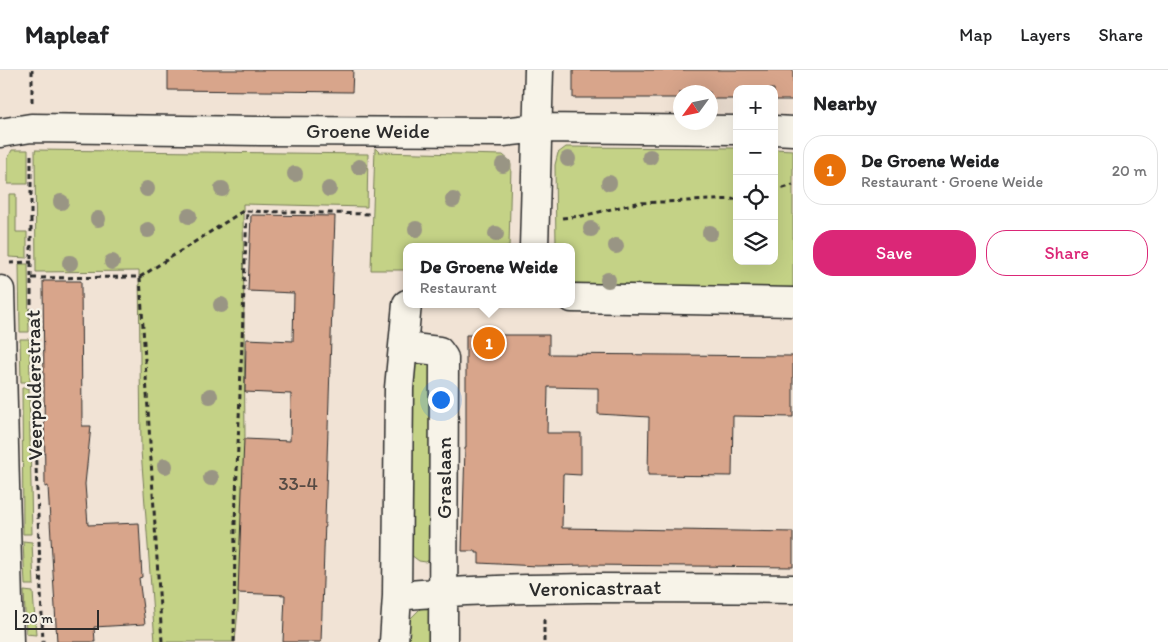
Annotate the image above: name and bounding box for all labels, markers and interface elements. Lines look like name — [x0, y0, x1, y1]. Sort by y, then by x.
text: Mapleaf — [25, 20, 109, 49]
text: Map — [959, 24, 992, 46]
text: Layers — [1020, 24, 1070, 46]
text: Share — [1098, 24, 1143, 46]
north arrow — [673, 85, 718, 130]
map controls — [733, 85, 778, 265]
button: + — [733, 85, 778, 130]
text: Nearby — [813, 90, 877, 115]
street label: Groene Weide — [306, 118, 430, 143]
button: − — [733, 130, 778, 175]
text: De Groene Weide — [861, 149, 999, 172]
text: 1 — [826, 161, 834, 180]
text: 20 m — [1112, 161, 1147, 180]
text: Restaurant · Groene Weide — [861, 172, 1043, 191]
button: locate — [733, 175, 778, 220]
button: layers — [733, 220, 778, 265]
button: Save — [813, 230, 976, 276]
button: Share — [986, 230, 1148, 276]
popup — [403, 243, 575, 308]
text: De Groene Weide — [420, 255, 558, 278]
text: Restaurant — [420, 278, 497, 297]
street label: Veerpolderstraat — [20, 309, 47, 461]
pin: 1 — [473, 324, 505, 362]
your location — [428, 387, 454, 413]
street label: Graslaan — [431, 437, 456, 519]
house number: 33-4 — [278, 472, 318, 495]
street label: Veronicastraat — [529, 574, 662, 601]
scale bar — [15, 607, 99, 630]
text: 20 m — [22, 610, 53, 627]

